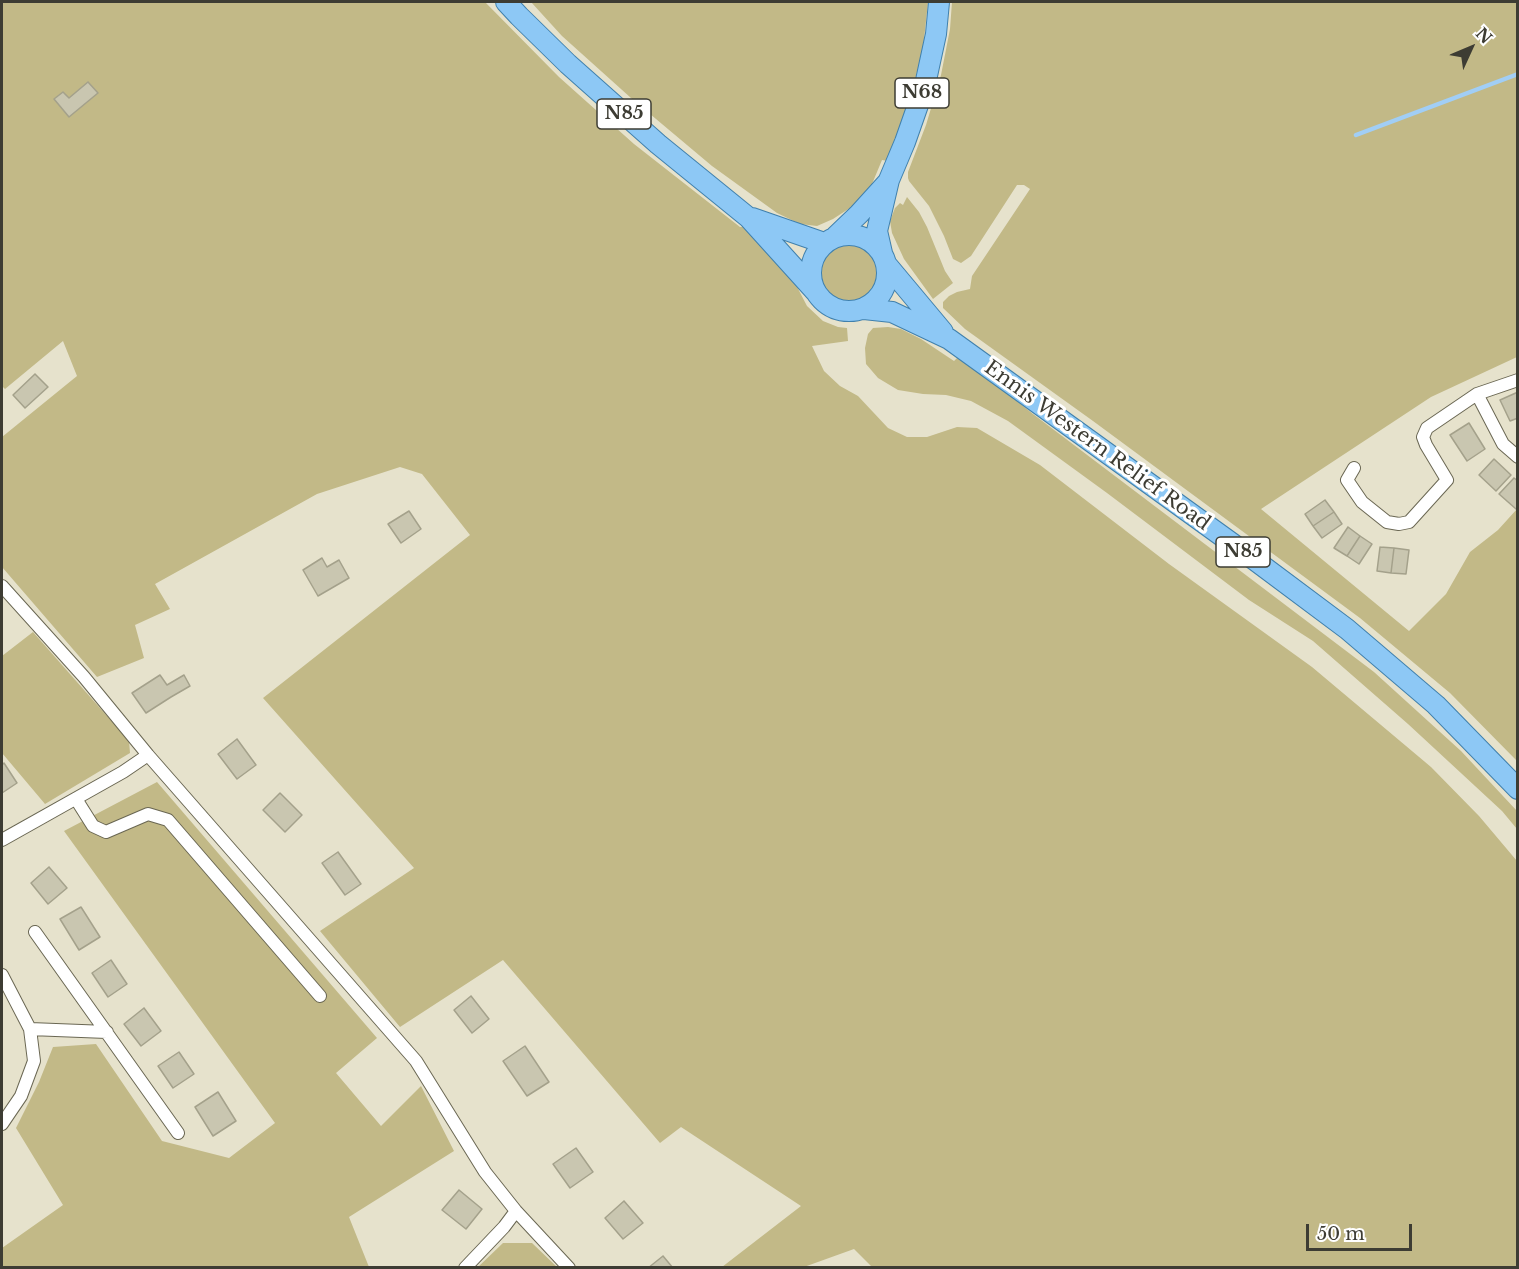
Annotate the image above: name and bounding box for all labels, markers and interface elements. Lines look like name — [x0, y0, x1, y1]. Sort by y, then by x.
north arrow — [1441, 18, 1501, 78]
text: N — [1472, 23, 1496, 48]
road number: N68 — [895, 78, 949, 108]
road number: N85 — [597, 99, 651, 129]
street label: Ennis Western Relief Road — [979, 356, 1215, 536]
road number: N85 — [1216, 537, 1270, 567]
scale bar — [1309, 1212, 1416, 1250]
text: 50 m — [1317, 1223, 1365, 1245]

